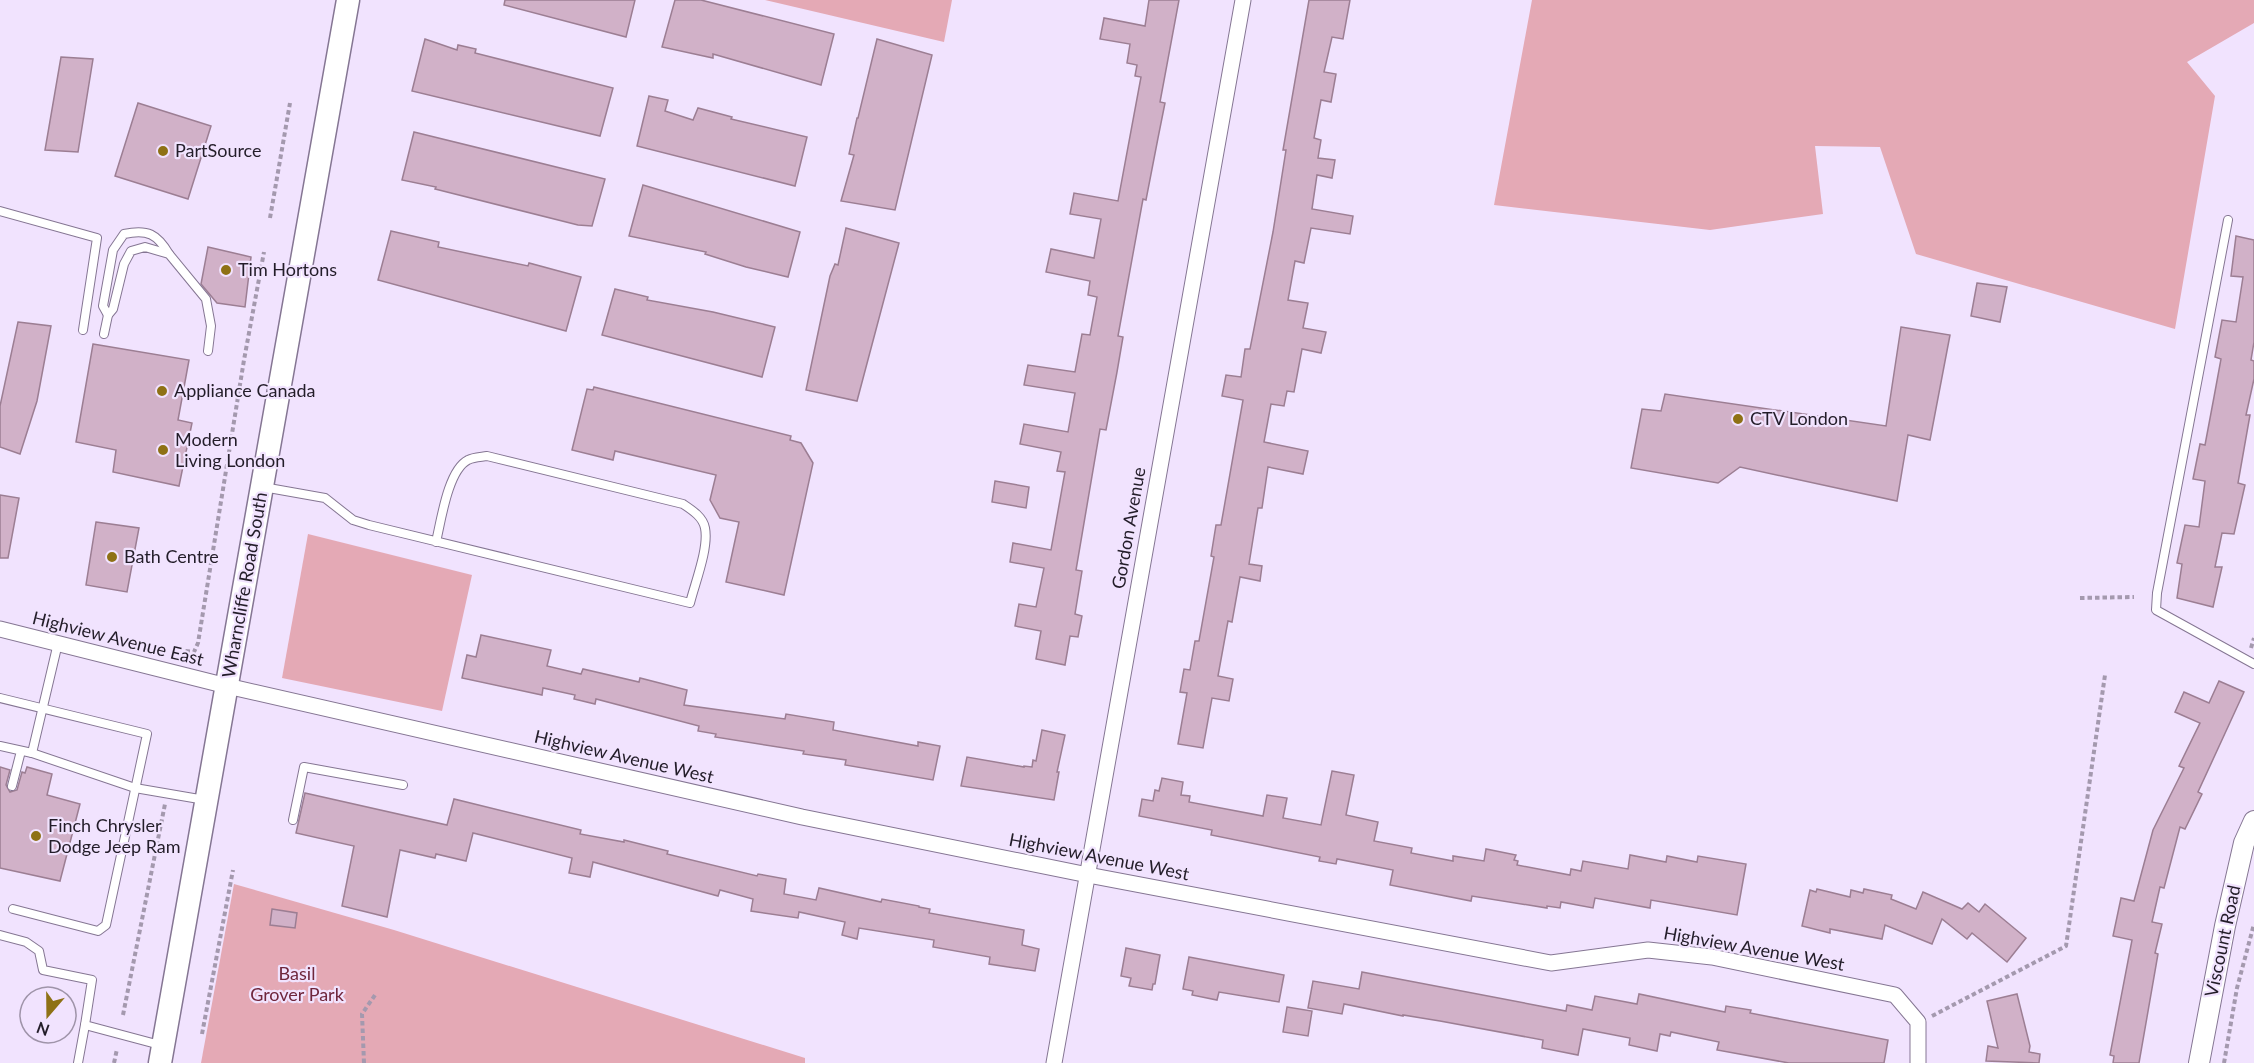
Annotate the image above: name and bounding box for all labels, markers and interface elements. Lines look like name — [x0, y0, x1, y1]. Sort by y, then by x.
place label: PartSource — [175, 139, 262, 161]
marker: PartSource — [156, 144, 170, 158]
place label: Tim Hortons — [238, 258, 337, 280]
marker: Tim Hortons — [219, 263, 233, 277]
place label: Appliance Canada — [174, 379, 315, 401]
marker: Appliance Canada — [155, 384, 169, 398]
place label: CTV London — [1750, 407, 1848, 429]
marker: CTV London — [1731, 412, 1745, 426]
place label: Modern Living London — [175, 428, 285, 471]
marker: Modern Living London — [156, 443, 170, 457]
street label: Gordon Avenue — [1106, 465, 1150, 590]
street label: Wharncliffe Road South — [217, 490, 271, 679]
place label: Bath Centre — [124, 545, 219, 567]
marker: Bath Centre — [105, 550, 119, 564]
street label: Highview Avenue East — [30, 606, 207, 670]
street label: Highview Avenue West — [532, 725, 717, 787]
place label: Finch Chrysler Dodge Jeep Ram — [48, 814, 181, 857]
street label: Highview Avenue West — [1007, 828, 1192, 884]
marker: Finch Chrysler Dodge Jeep Ram — [29, 829, 43, 843]
street label: Viscount Road — [2199, 883, 2245, 999]
street label: Highview Avenue West — [1662, 921, 1847, 975]
park label: Basil Grover Park — [250, 962, 345, 1005]
north arrow — [18, 985, 78, 1045]
text: N — [34, 1019, 52, 1041]

